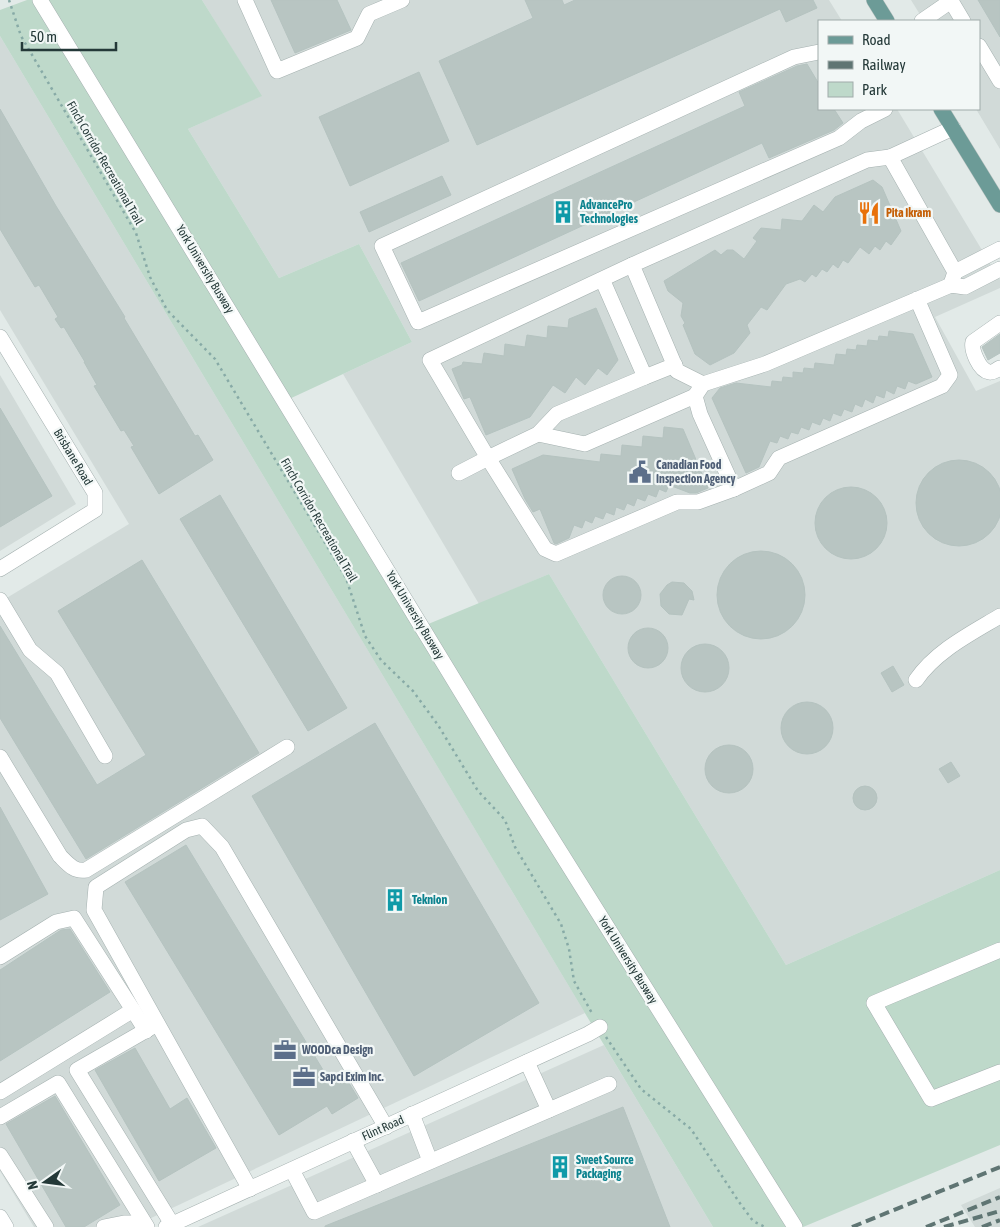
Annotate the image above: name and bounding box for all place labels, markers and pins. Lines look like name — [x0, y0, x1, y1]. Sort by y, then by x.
place label: AdvancePro Technologies — [579, 198, 639, 226]
building icon: AdvancePro Technologies — [550, 199, 576, 225]
restaurant icon: Pita Ikram — [856, 200, 882, 226]
place label: Pita Ikram — [886, 206, 931, 220]
place label: Canadian Food Inspection Agency — [656, 458, 735, 486]
public building icon: Canadian Food Inspection Agency — [627, 459, 653, 485]
building icon: Teknion — [382, 887, 408, 913]
place label: Teknion — [412, 893, 447, 907]
office icon: WOODca Design — [272, 1037, 298, 1063]
place label: WOODca Design — [301, 1043, 373, 1057]
office icon: Sapci Exim Inc. — [291, 1064, 317, 1090]
place label: Sapci Exim Inc. — [320, 1070, 384, 1084]
place label: Sweet Source Packaging — [576, 1153, 634, 1181]
building icon: Sweet Source Packaging — [547, 1154, 573, 1180]

